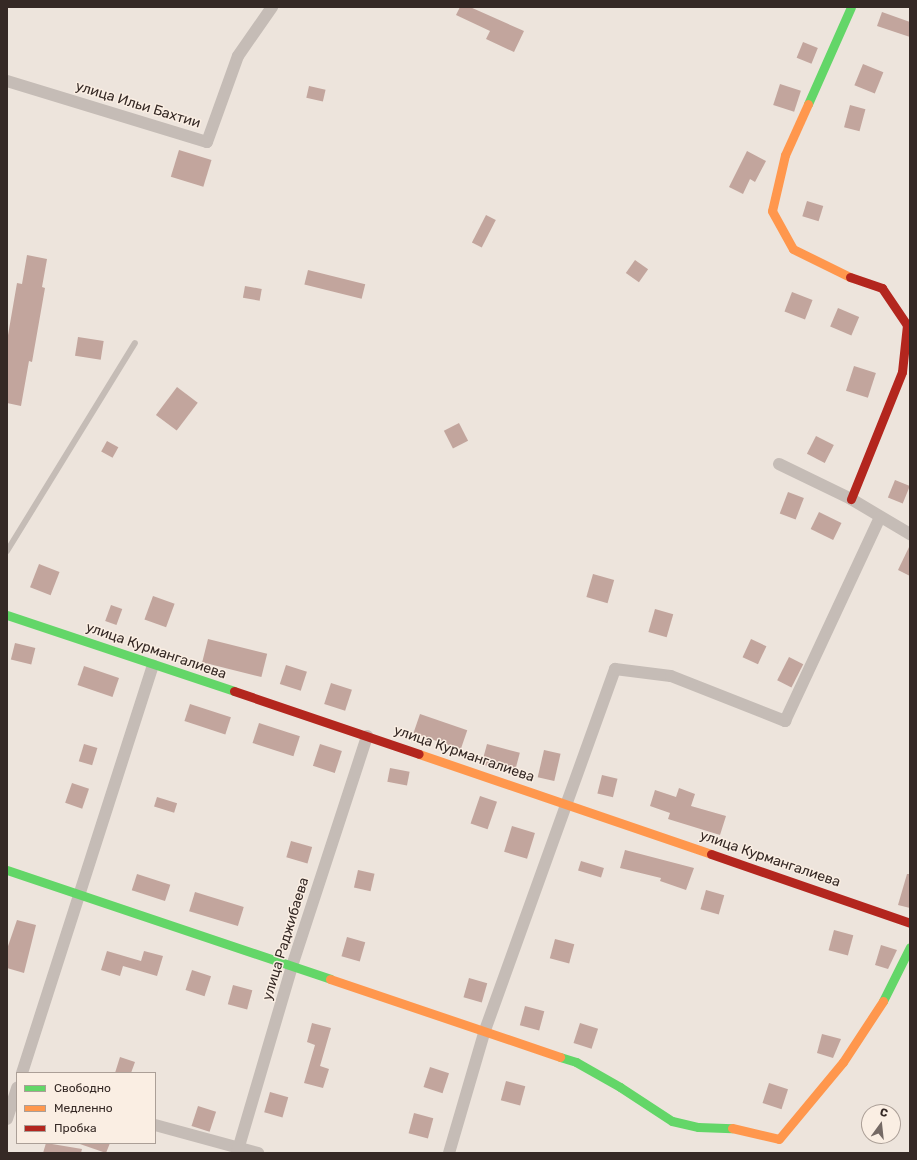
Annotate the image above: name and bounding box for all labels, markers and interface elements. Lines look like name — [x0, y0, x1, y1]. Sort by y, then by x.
street label: улица Ильи Бахтии — [74, 78, 202, 132]
street label: улица Курмангалиева — [83, 619, 229, 683]
street label: улица Курмангалиева — [391, 722, 537, 786]
street label: улица Курмангалиева — [697, 827, 843, 891]
street label: улица Раджибаева — [259, 875, 313, 1003]
legend — [16, 1072, 156, 1144]
text: Свободно — [54, 1081, 111, 1095]
text: Медленно — [54, 1101, 113, 1115]
north arrow — [861, 1104, 901, 1144]
text: С — [879, 1106, 889, 1120]
text: Пробка — [54, 1121, 97, 1135]

